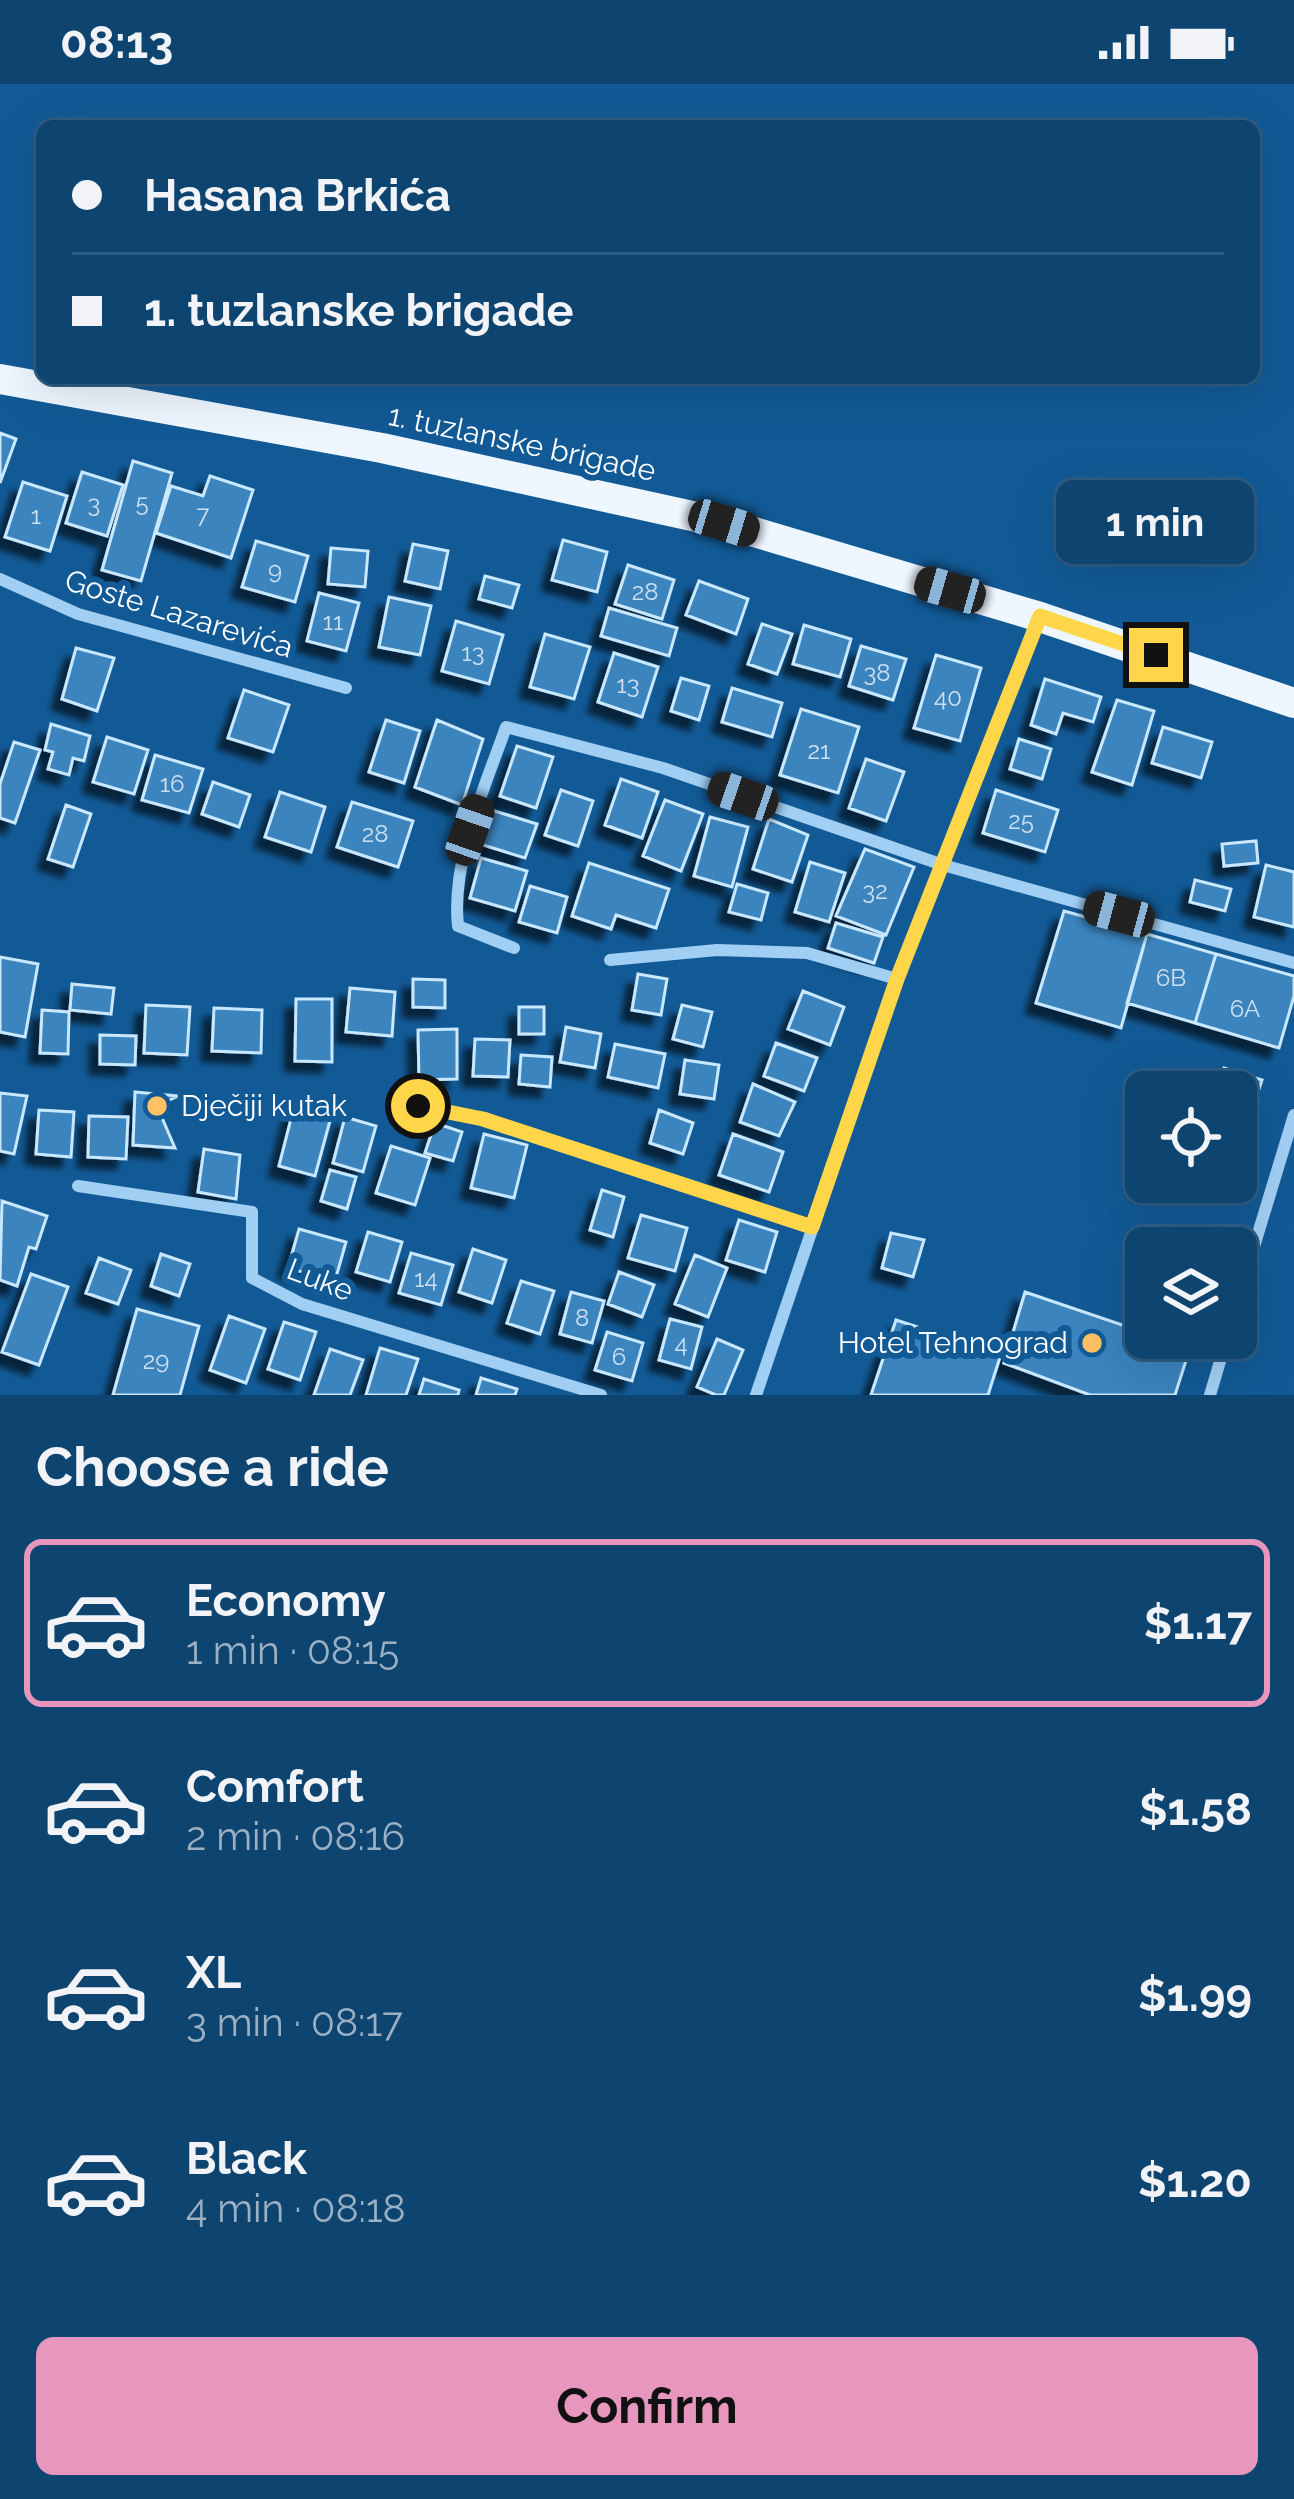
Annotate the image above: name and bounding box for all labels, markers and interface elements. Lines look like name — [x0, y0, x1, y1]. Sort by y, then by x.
text: 08:13 — [60, 16, 173, 69]
text: Hasana Brkića — [144, 169, 451, 222]
text: 1. tuzlanske brigade — [144, 284, 573, 337]
street label: 1. tuzlanske brigade — [385, 397, 659, 488]
callout: 1 min — [1057, 481, 1255, 565]
house number: 5 — [135, 488, 149, 517]
house number: 3 — [88, 489, 100, 518]
car — [684, 495, 764, 551]
text: 1 min — [1106, 499, 1204, 545]
house number: 7 — [197, 500, 210, 529]
house number: 1 — [31, 501, 41, 530]
house number: 9 — [268, 556, 282, 585]
street label: Goste Lazarevića — [61, 562, 297, 665]
car — [910, 563, 990, 617]
house number: 28 — [632, 577, 658, 606]
house number: 11 — [323, 607, 343, 636]
route end — [1129, 628, 1183, 682]
house number: 13 — [461, 638, 485, 667]
house number: 38 — [863, 658, 891, 687]
house number: 13 — [616, 670, 640, 699]
house number: 40 — [934, 683, 962, 712]
house number: 21 — [808, 736, 830, 765]
car — [703, 767, 783, 825]
house number: 16 — [160, 769, 184, 798]
car — [441, 790, 499, 870]
house number: 25 — [1008, 806, 1034, 835]
house number: 28 — [362, 819, 388, 848]
house number: 32 — [862, 876, 888, 905]
car — [1080, 887, 1158, 941]
house number: 6B — [1156, 963, 1186, 992]
house number: 6A — [1230, 994, 1260, 1023]
map controls — [1125, 1071, 1257, 1359]
button: locate — [1125, 1071, 1257, 1203]
route start — [391, 1079, 445, 1133]
place label: Dječiji kutak — [181, 1088, 347, 1123]
marker: Dječiji kutak — [144, 1093, 170, 1119]
button: layers — [1125, 1227, 1257, 1359]
street label: Luke — [282, 1251, 358, 1308]
house number: 14 — [414, 1264, 438, 1293]
house number: 8 — [575, 1303, 589, 1332]
place label: Hotel Tehnograd — [838, 1325, 1068, 1360]
house number: 4 — [674, 1329, 688, 1358]
marker: Hotel Tehnograd — [1079, 1330, 1105, 1356]
house number: 6 — [612, 1342, 626, 1371]
house number: 29 — [143, 1346, 169, 1375]
text: Choose a ride — [36, 1435, 389, 1499]
icon: car — [42, 1569, 150, 1677]
text: Economy — [186, 1574, 386, 1627]
text: $1.17 — [1144, 1597, 1252, 1650]
text: 1 min · 08:15 — [186, 1627, 399, 1673]
icon: car — [42, 1755, 150, 1863]
text: Comfort — [186, 1760, 364, 1813]
text: $1.58 — [1139, 1783, 1252, 1836]
text: 2 min · 08:16 — [186, 1813, 405, 1859]
icon: car — [42, 1941, 150, 2049]
text: XL — [186, 1946, 241, 1999]
text: $1.99 — [1138, 1969, 1252, 2022]
text: 3 min · 08:17 — [186, 1999, 403, 2045]
icon: car — [42, 2127, 150, 2235]
text: Black — [186, 2132, 307, 2185]
text: $1.20 — [1138, 2155, 1252, 2208]
text: 4 min · 08:18 — [186, 2185, 406, 2231]
button: Confirm — [36, 2337, 1258, 2475]

